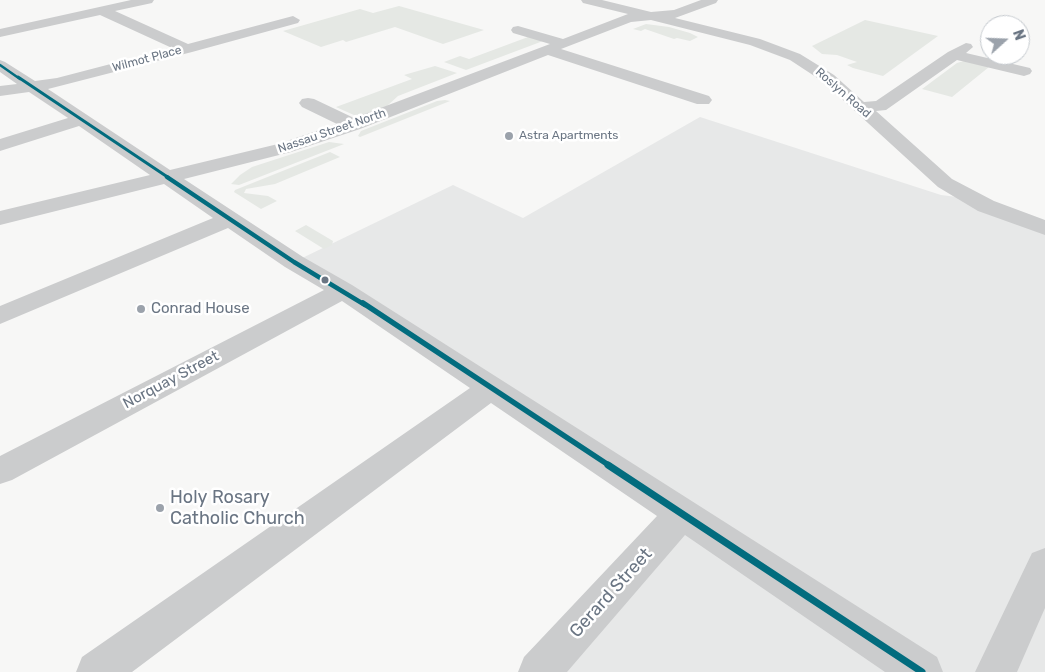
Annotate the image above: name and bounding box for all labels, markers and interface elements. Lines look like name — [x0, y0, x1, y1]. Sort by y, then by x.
north arrow — [980, 15, 1030, 65]
text: N — [1009, 27, 1028, 43]
street label: Wilmot Place — [111, 43, 183, 75]
street label: Roslyn Road — [812, 65, 874, 121]
street label: Nassau Street North — [276, 106, 388, 156]
place label: Astra Apartments — [519, 129, 618, 143]
marker: Astra Apartments — [503, 130, 515, 142]
unlabelled marker — [320, 275, 330, 285]
place label: Conrad House — [151, 300, 250, 318]
marker: Conrad House — [135, 303, 147, 315]
street label: Norquay Street — [120, 347, 222, 413]
place label: Holy Rosary Catholic Church — [170, 487, 305, 530]
marker: Holy Rosary Catholic Church — [154, 502, 166, 514]
street label: Gerard Street — [565, 544, 657, 642]

